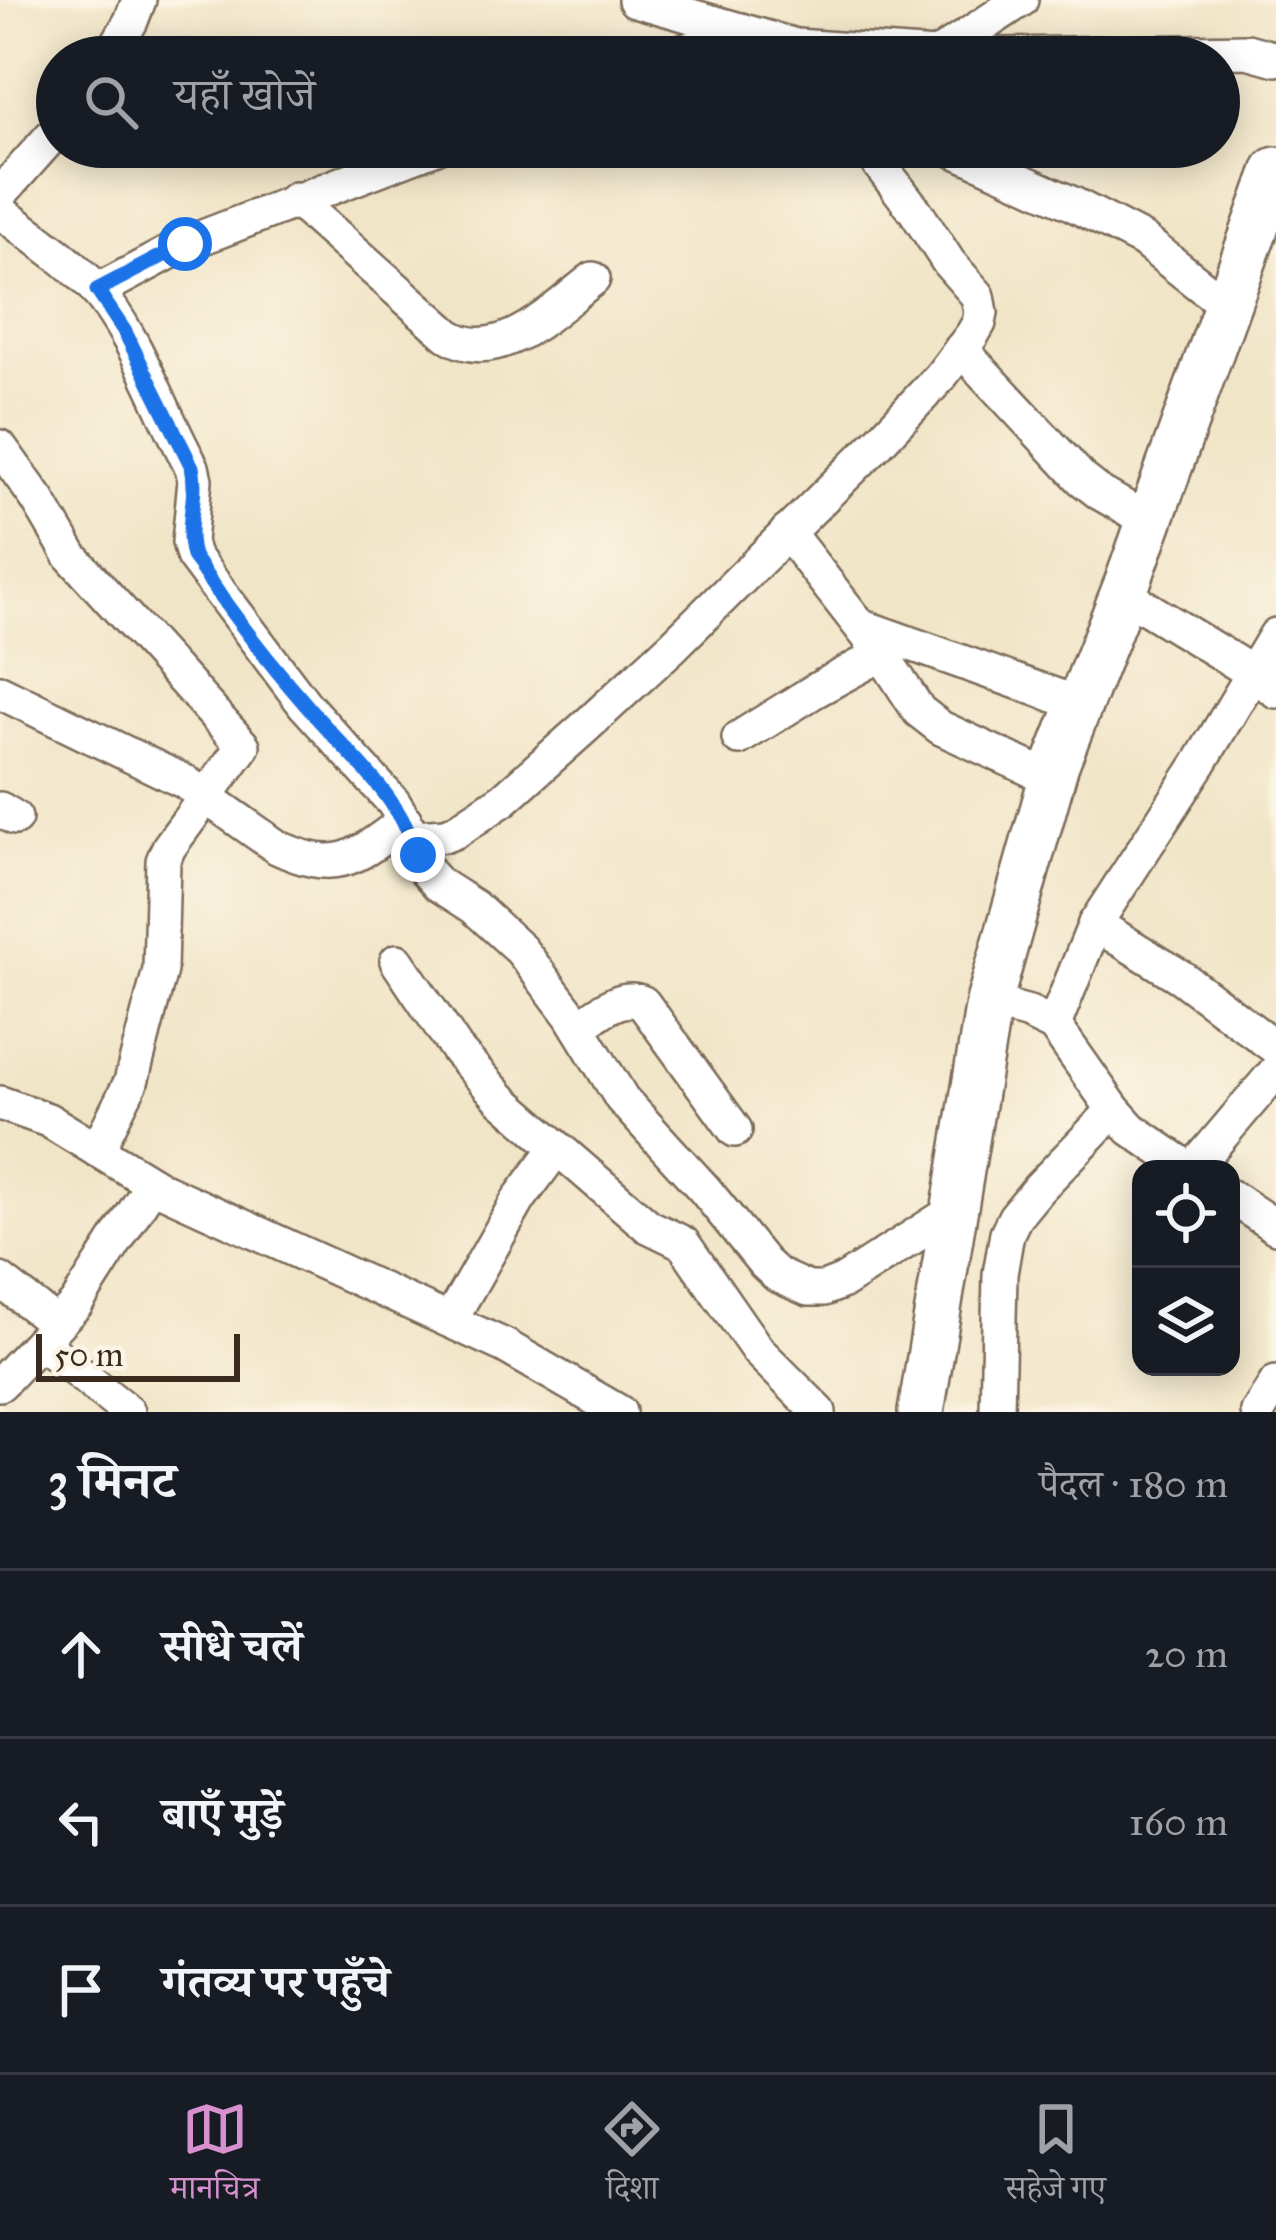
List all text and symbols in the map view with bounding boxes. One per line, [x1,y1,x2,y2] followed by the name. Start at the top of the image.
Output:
[36,36,1240,168] search box
[174,67,315,122] text: यहाँ खोजें
[78,69,144,135] icon: search
[158,217,212,271] route start
[391,828,445,882] route end
[1132,1160,1240,1376] map controls
[1132,1160,1240,1268] button: locate
[1132,1268,1240,1376] button: layers
[36,1328,240,1381] scale bar
[54,1335,123,1375] text: 50 m
[48,1450,176,1512] text: 3 मिनट
[1039,1460,1228,1508] text: पैदल · 180 m
[162,1618,302,1673] text: सीधे चलें
[48,1621,114,1687] icon: ahead
[1145,1630,1228,1678] text: 20 m
[162,1786,283,1841] text: बाएँ मुड़ें
[48,1789,114,1855] icon: left
[1129,1798,1228,1846] text: 160 m
[162,1954,390,2009] text: गंतव्य पर पहुँचे
[48,1957,114,2023] icon: arrive
[170,2096,259,2220] tab: मानचित्र
[599,2096,665,2220] tab: दिशा
[1005,2096,1106,2220] tab: सहेजे गए

